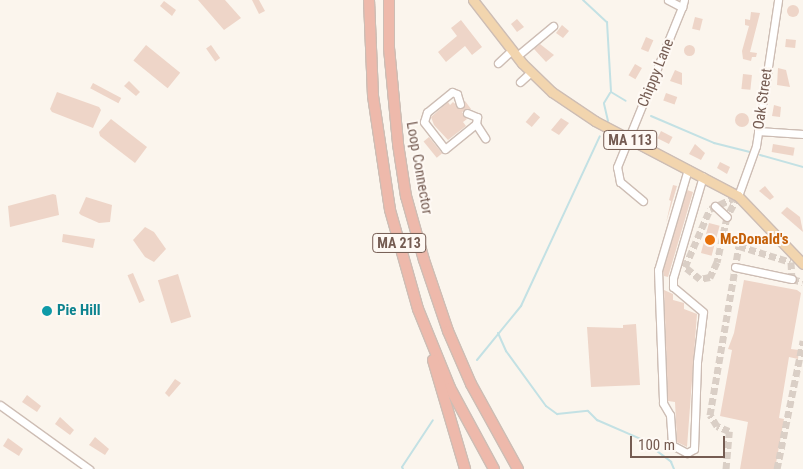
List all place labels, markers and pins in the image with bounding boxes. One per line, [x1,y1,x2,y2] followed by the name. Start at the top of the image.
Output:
[720,231,788,249] place label: McDonald's
[704,234,716,246] marker: McDonald's
[57,302,100,320] place label: Pie Hill
[41,305,53,317] marker: Pie Hill

